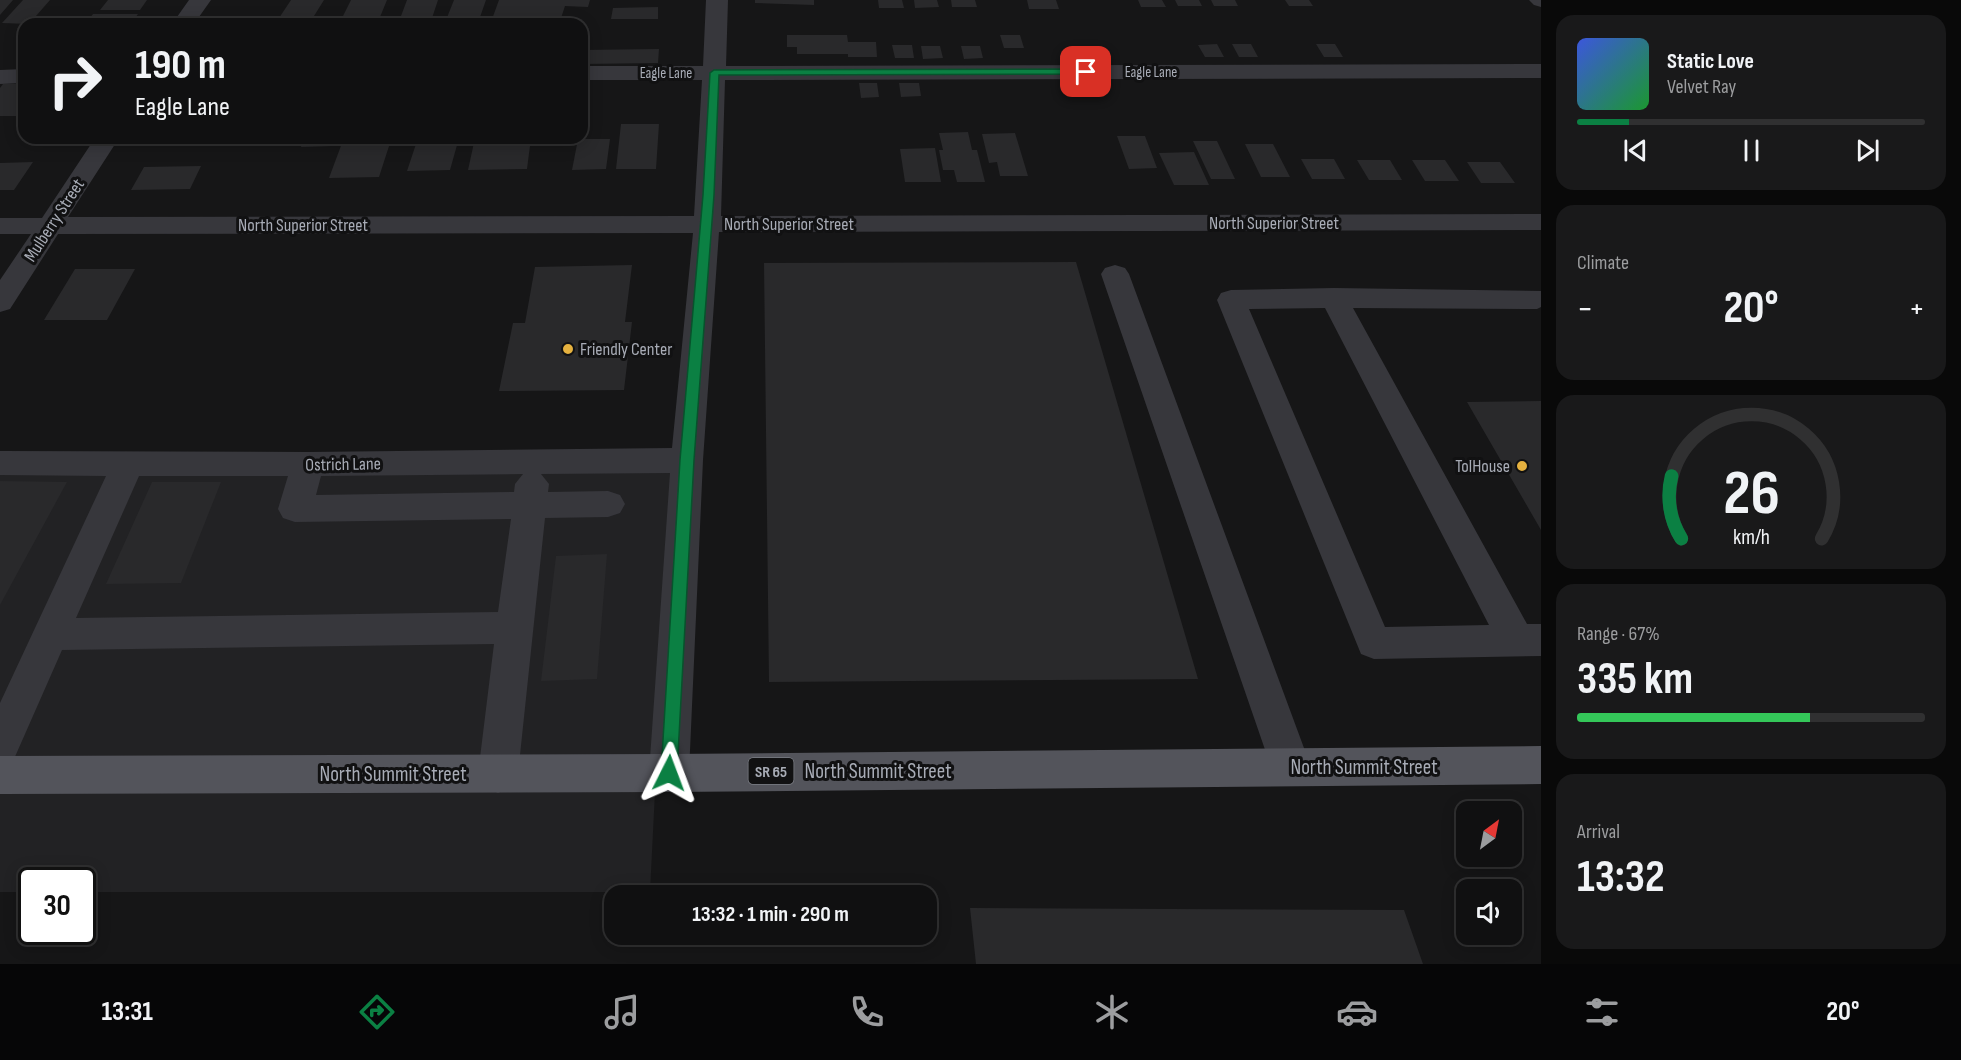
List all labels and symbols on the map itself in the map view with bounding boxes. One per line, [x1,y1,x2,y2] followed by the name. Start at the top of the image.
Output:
[1060,46,1111,97] pin
[1125,63,1177,82] street label: Eagle Lane
[640,64,692,83] street label: Eagle Lane
[20,174,89,266] street label: Mulberry Street
[1209,213,1340,234] street label: North Superior Street
[724,214,855,235] street label: North Superior Street
[238,215,369,236] street label: North Superior Street
[580,339,672,360] place label: Friendly Center
[561,342,575,356] marker: Friendly Center
[305,453,381,476] street label: Ostrich Lane
[1455,456,1510,477] place label: TolHouse
[1515,459,1529,473] marker: TolHouse
[637,741,701,805] position arrow
[1290,755,1438,780] street label: North Summit Street
[748,758,794,784] road number: SR 65
[804,759,952,784] street label: North Summit Street
[319,762,467,787] street label: North Summit Street
[1456,801,1522,867] north arrow
[18,867,96,945] speed limit sign: 30

